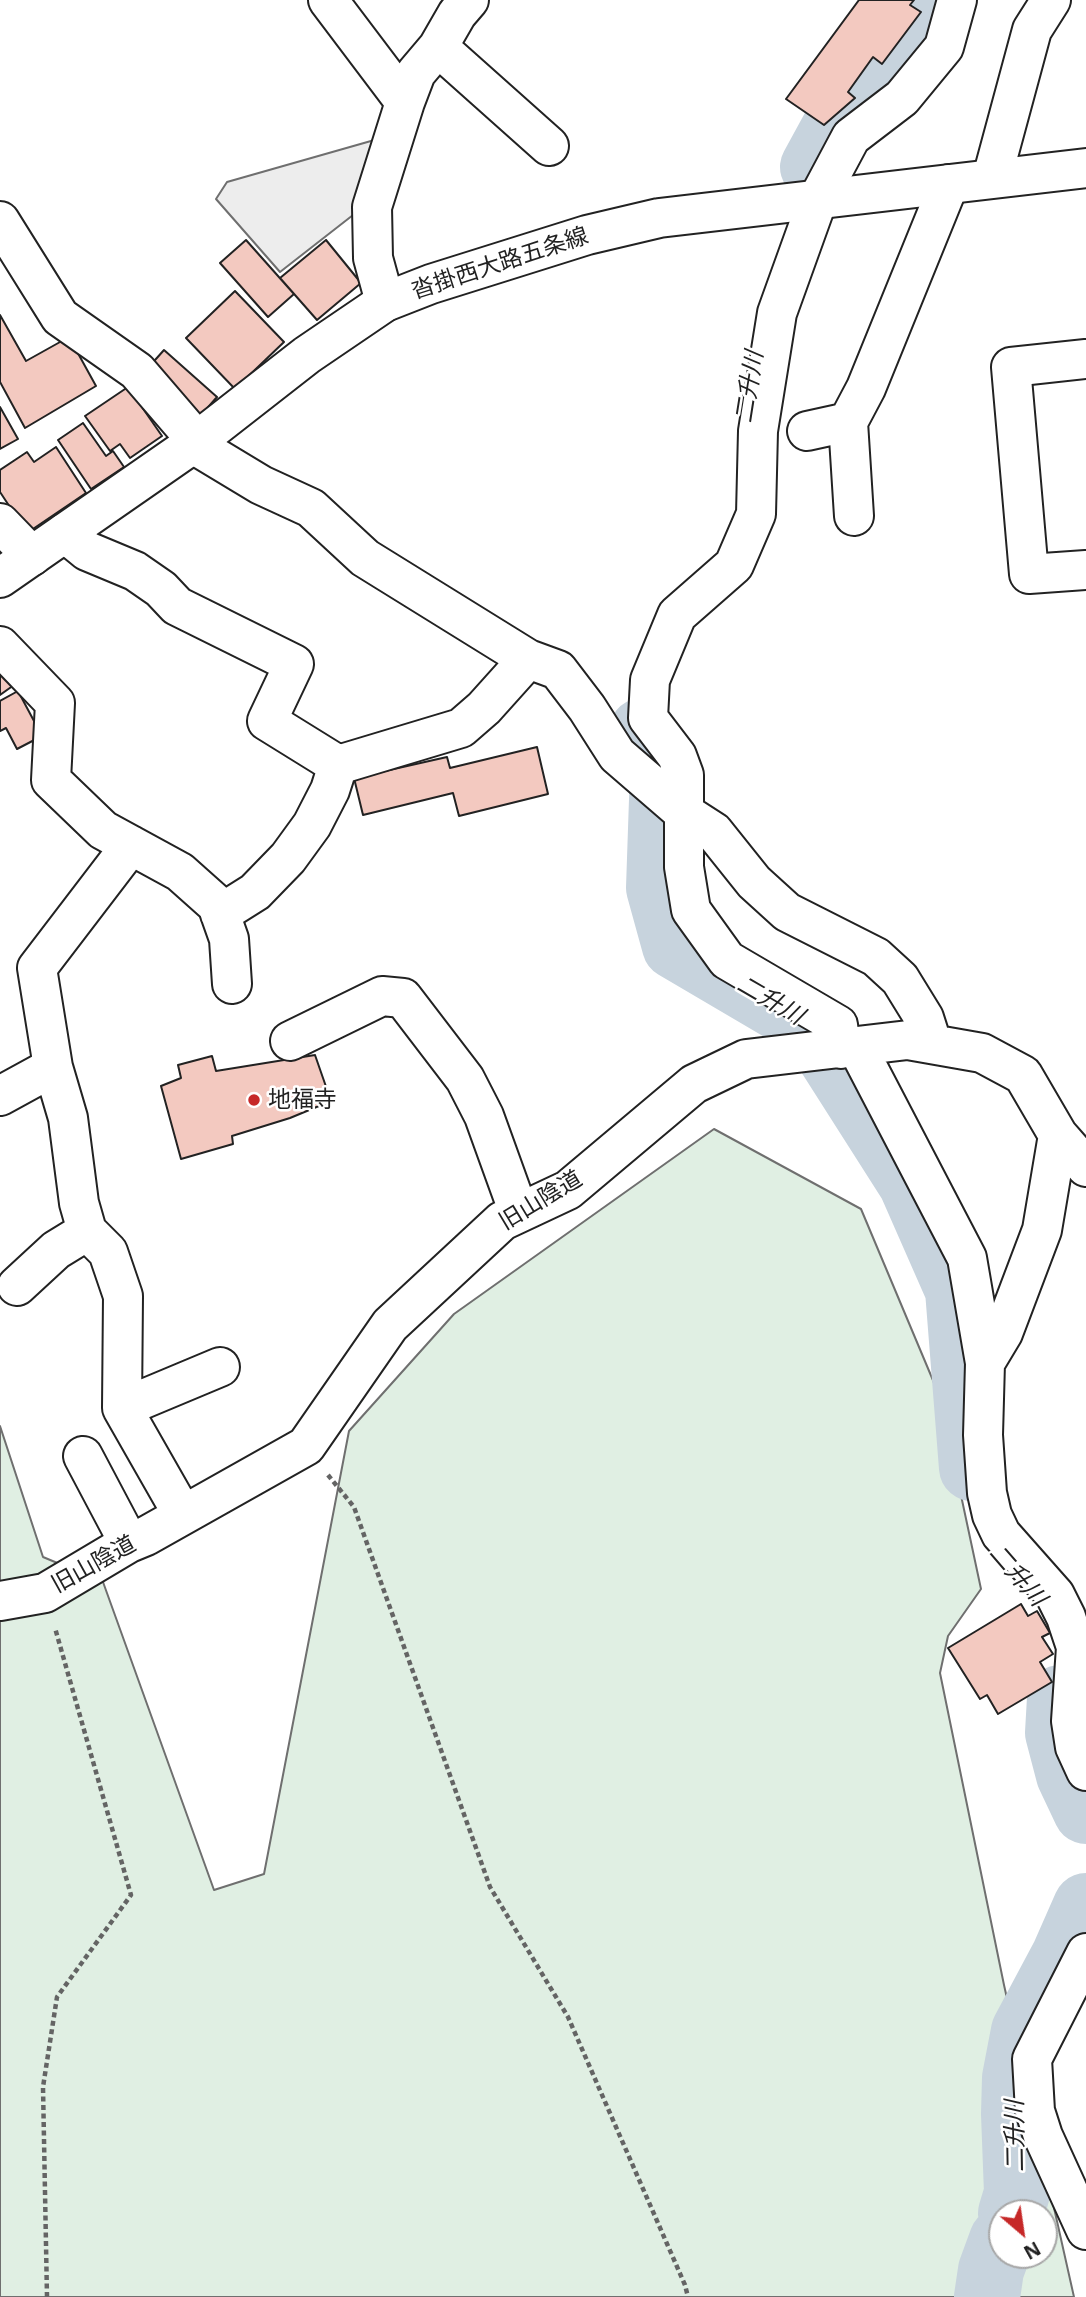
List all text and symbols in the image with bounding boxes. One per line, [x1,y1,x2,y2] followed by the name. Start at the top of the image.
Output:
[408,222,592,306] street label: 沓掛西大路五条線
[730,349,770,425] water label: 二升川
[732,971,808,1031] water label: 二升川
[268,1086,337,1114] place label: 地福寺
[246,1092,262,1108] marker: 地福寺
[494,1165,588,1237] street label: 旧山陰道
[47,1531,141,1599] street label: 旧山陰道
[983,1539,1051,1613] water label: 二升川
[1001,2100,1031,2172] water label: 二升川
[988,2199,1058,2269] north arrow
[1019,2235,1045,2266] text: N

